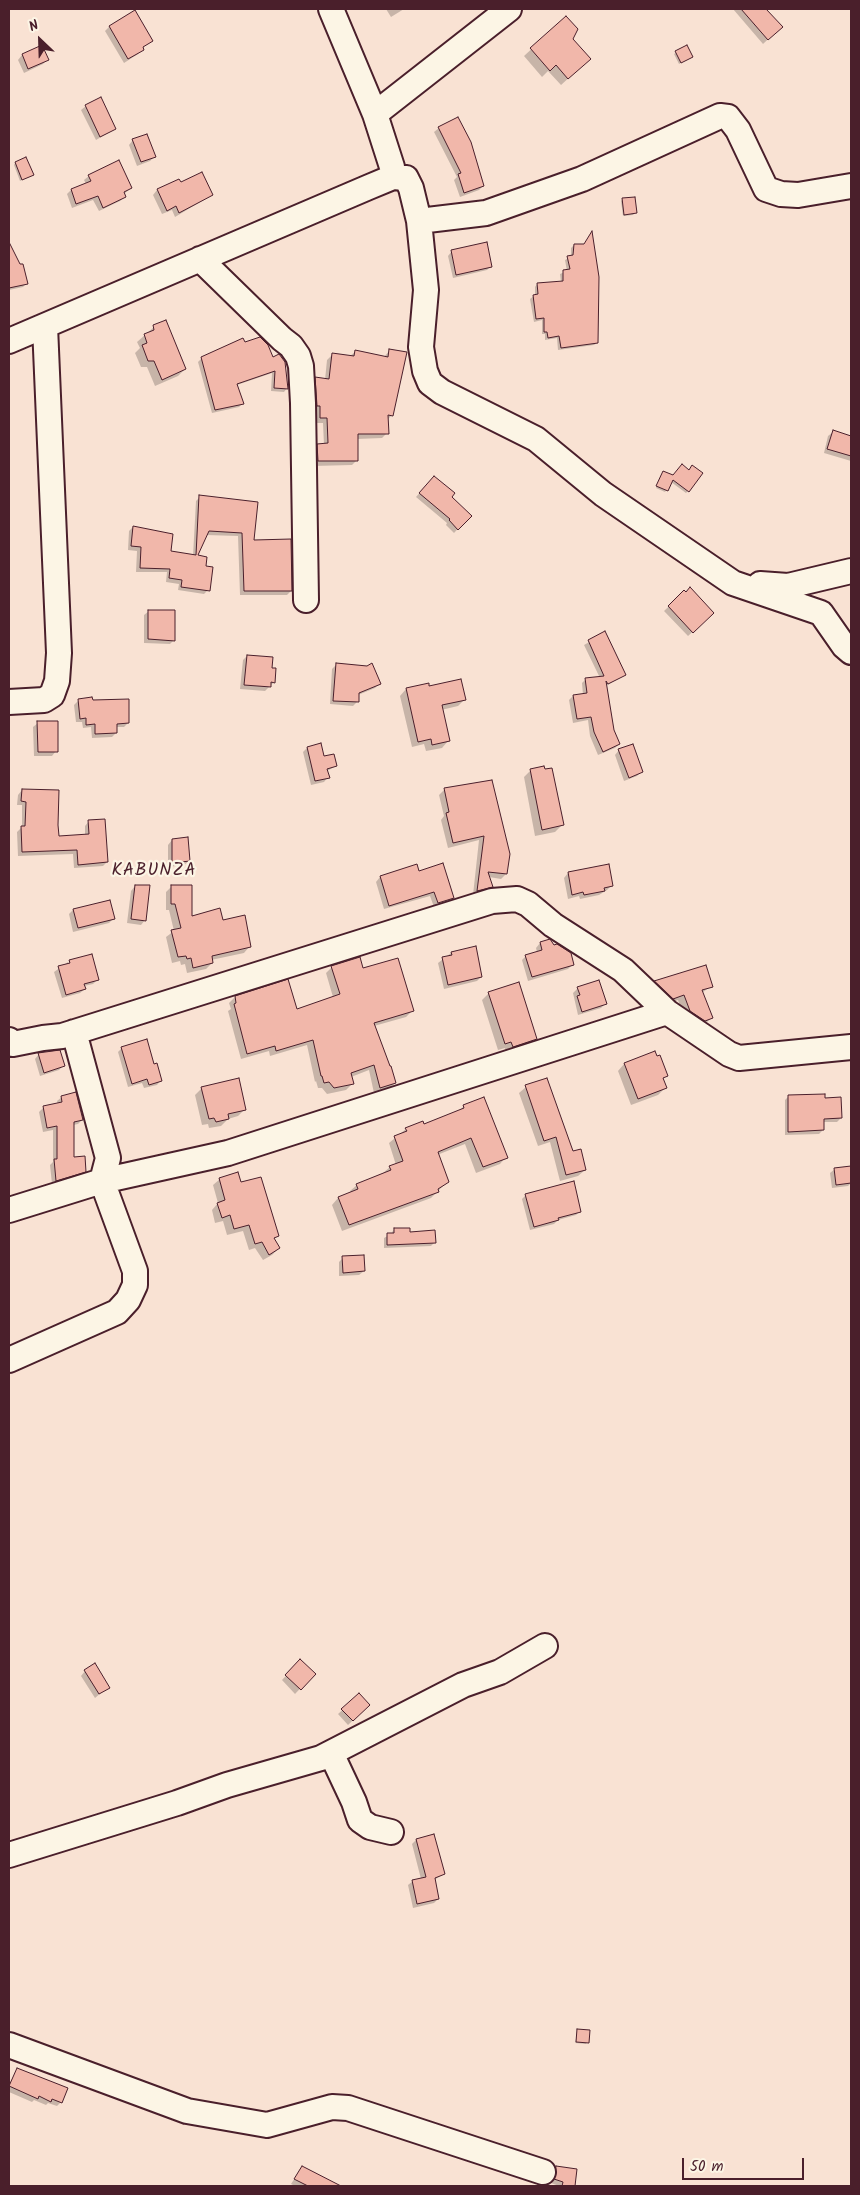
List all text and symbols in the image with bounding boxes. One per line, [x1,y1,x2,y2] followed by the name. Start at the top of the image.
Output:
[25,14,42,38] text: N
[15,15,65,65] north arrow
[111,861,197,883] district label: KABUNZA
[685,2148,808,2180] scale bar
[690,2155,724,2179] text: 50 m

